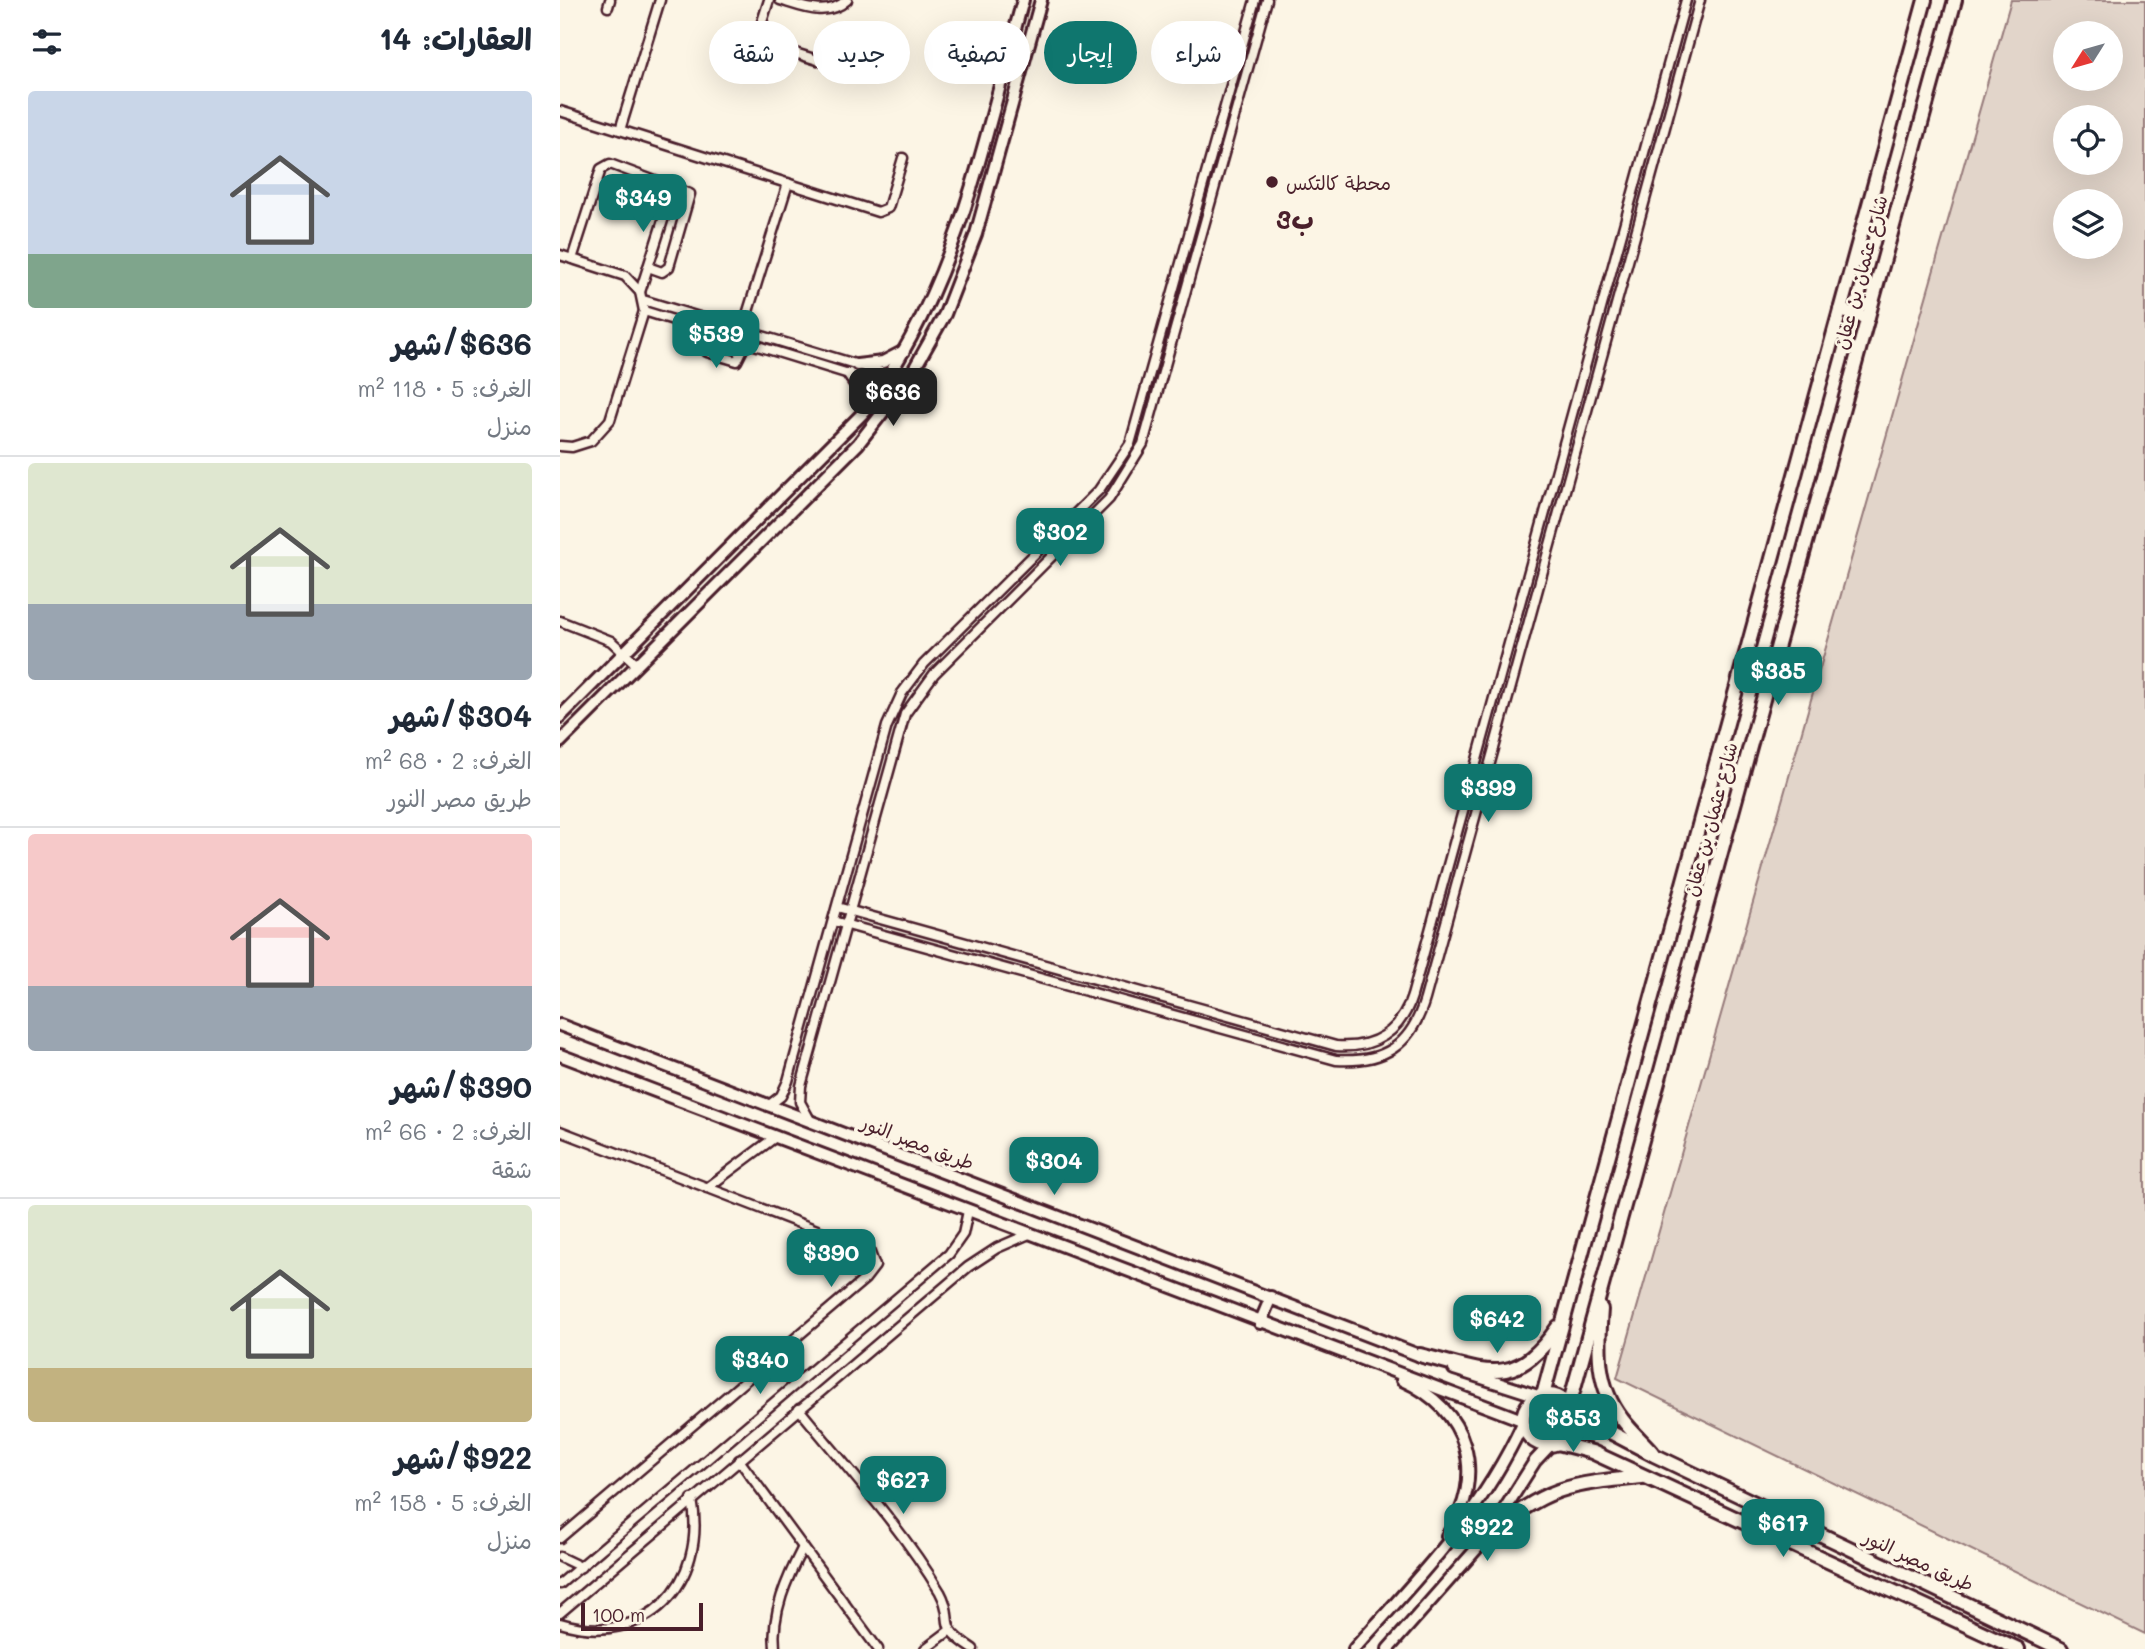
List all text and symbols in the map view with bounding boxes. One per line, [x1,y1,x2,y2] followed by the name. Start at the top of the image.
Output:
[379,18,532,58] text: العقارات: 14
[709,21,799,84] chip: شقة
[813,21,910,84] chip: جديد
[924,21,1030,84] chip: تصفية
[1044,21,1137,84] chip: إيجار
[1151,21,1246,84] chip: شراء
[2053,21,2123,91] north arrow
[2053,21,2123,259] map controls
[28,23,66,61] icon: filters
[2053,105,2123,175] button: locate
[217,137,343,263] icon: home
[1286,170,1391,195] place label: محطة كالتكس
[602,174,684,234] pin: $349
[1264,174,1280,190] marker: محطة كالتكس
[615,182,671,212] text: $349
[2053,189,2123,259] button: layers
[1827,192,1895,352] street label: شارع عثمان بن عفان
[1276,202,1314,236] district label: ب3
[675,310,757,370] pin: $539
[688,318,744,348] text: $539
[392,323,532,363] text: $636/شهر
[852,368,934,428] pin: $636
[357,373,532,403] text: الغرف: 5 · 118 m²
[865,376,921,406] text: $636
[487,411,532,441] text: منزل
[1019,508,1101,568] pin: $302
[217,509,343,635] icon: home
[1032,516,1088,546] text: $302
[1737,648,1819,707] pin: $385
[1750,655,1806,685] text: $385
[390,695,532,735] text: $304/شهر
[1677,739,1745,899] street label: شارع عثمان بن عفان
[365,745,532,775] text: الغرف: 2 · 68 m²
[1447,764,1529,824] pin: $399
[1460,772,1516,802] text: $399
[388,783,532,813] text: طريق مصر النور
[217,880,343,1006] icon: home
[391,1066,532,1106] text: $390/شهر
[856,1108,978,1176] street label: طريق مصر النور
[365,1116,532,1146] text: الغرف: 2 · 66 m²
[1013,1138,1095,1197] pin: $304
[1025,1145,1083,1175] text: $304
[492,1154,532,1184] text: شقة
[790,1230,872,1289] pin: $390
[803,1237,859,1267] text: $390
[217,1251,343,1377] icon: home
[1456,1296,1538,1355] pin: $642
[1469,1303,1525,1333] text: $642
[719,1336,801,1396] pin: $340
[731,1344,789,1374] text: $340
[1532,1394,1614,1454] pin: $853
[1545,1402,1601,1432] text: $853
[394,1437,532,1477] text: $922/شهر
[862,1456,944,1516] pin: $627
[876,1464,930,1494] text: $627
[354,1487,532,1517] text: الغرف: 5 · 158 m²
[1742,1500,1824,1559] pin: $617
[1446,1504,1528,1563] pin: $922
[1757,1507,1809,1537] text: $617
[1460,1511,1514,1541] text: $922
[1858,1523,1978,1597] street label: طريق مصر النور
[487,1525,532,1555] text: منزل
[581,1600,704,1632] scale bar
[592,1602,645,1627] text: 100 m

